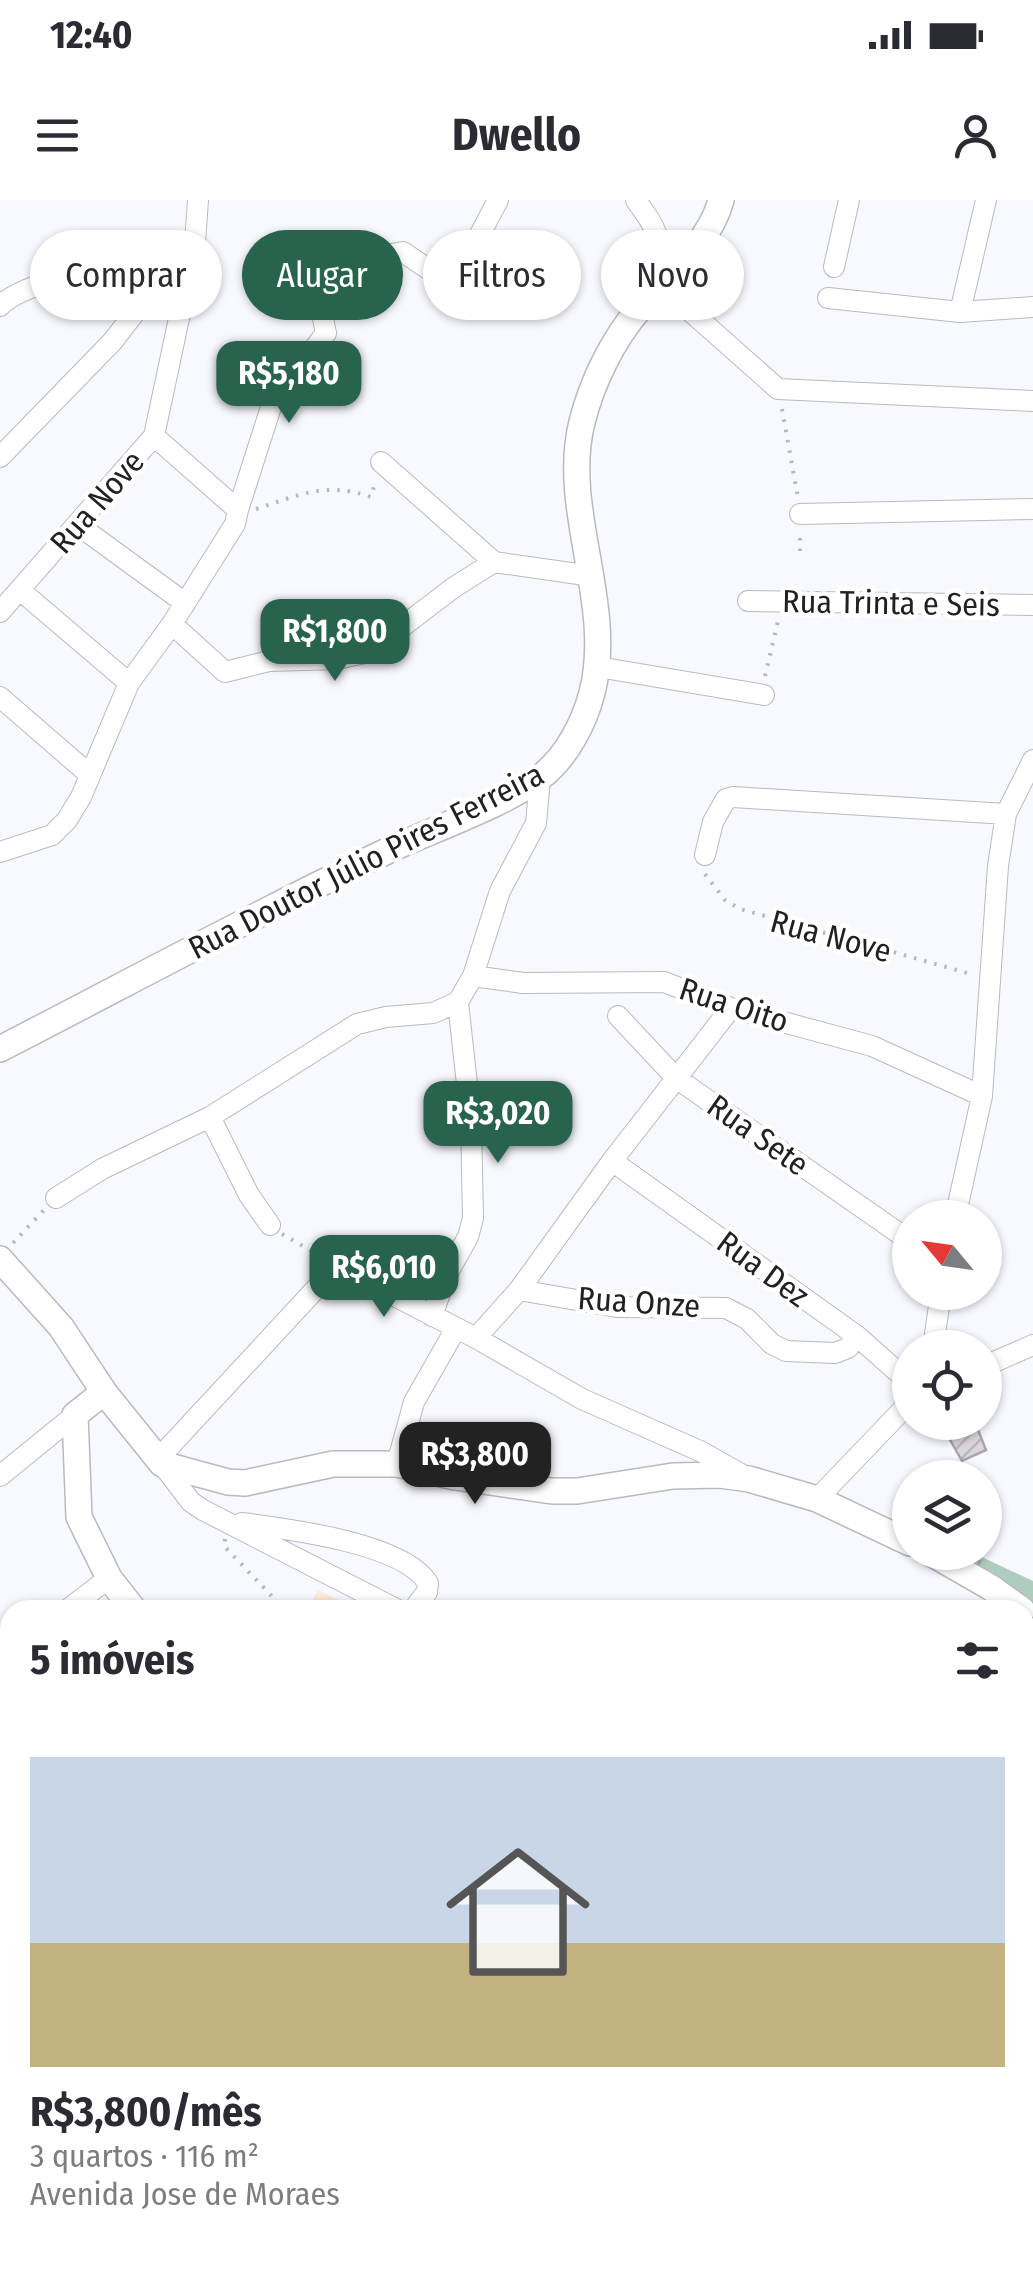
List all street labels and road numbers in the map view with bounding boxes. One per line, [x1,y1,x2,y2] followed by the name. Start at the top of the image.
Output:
[42,443,152,561] street label: Rua Nove
[782,582,1000,624] street label: Rua Trinta e Seis
[182,755,550,967] street label: Rua Doutor Júlio Pires Ferreira
[766,902,896,970] street label: Rua Nove
[675,970,793,1040] street label: Rua Oito
[700,1086,816,1184] street label: Rua Sete
[710,1223,816,1315] street label: Rua Dez
[577,1279,701,1325] street label: Rua Onze

